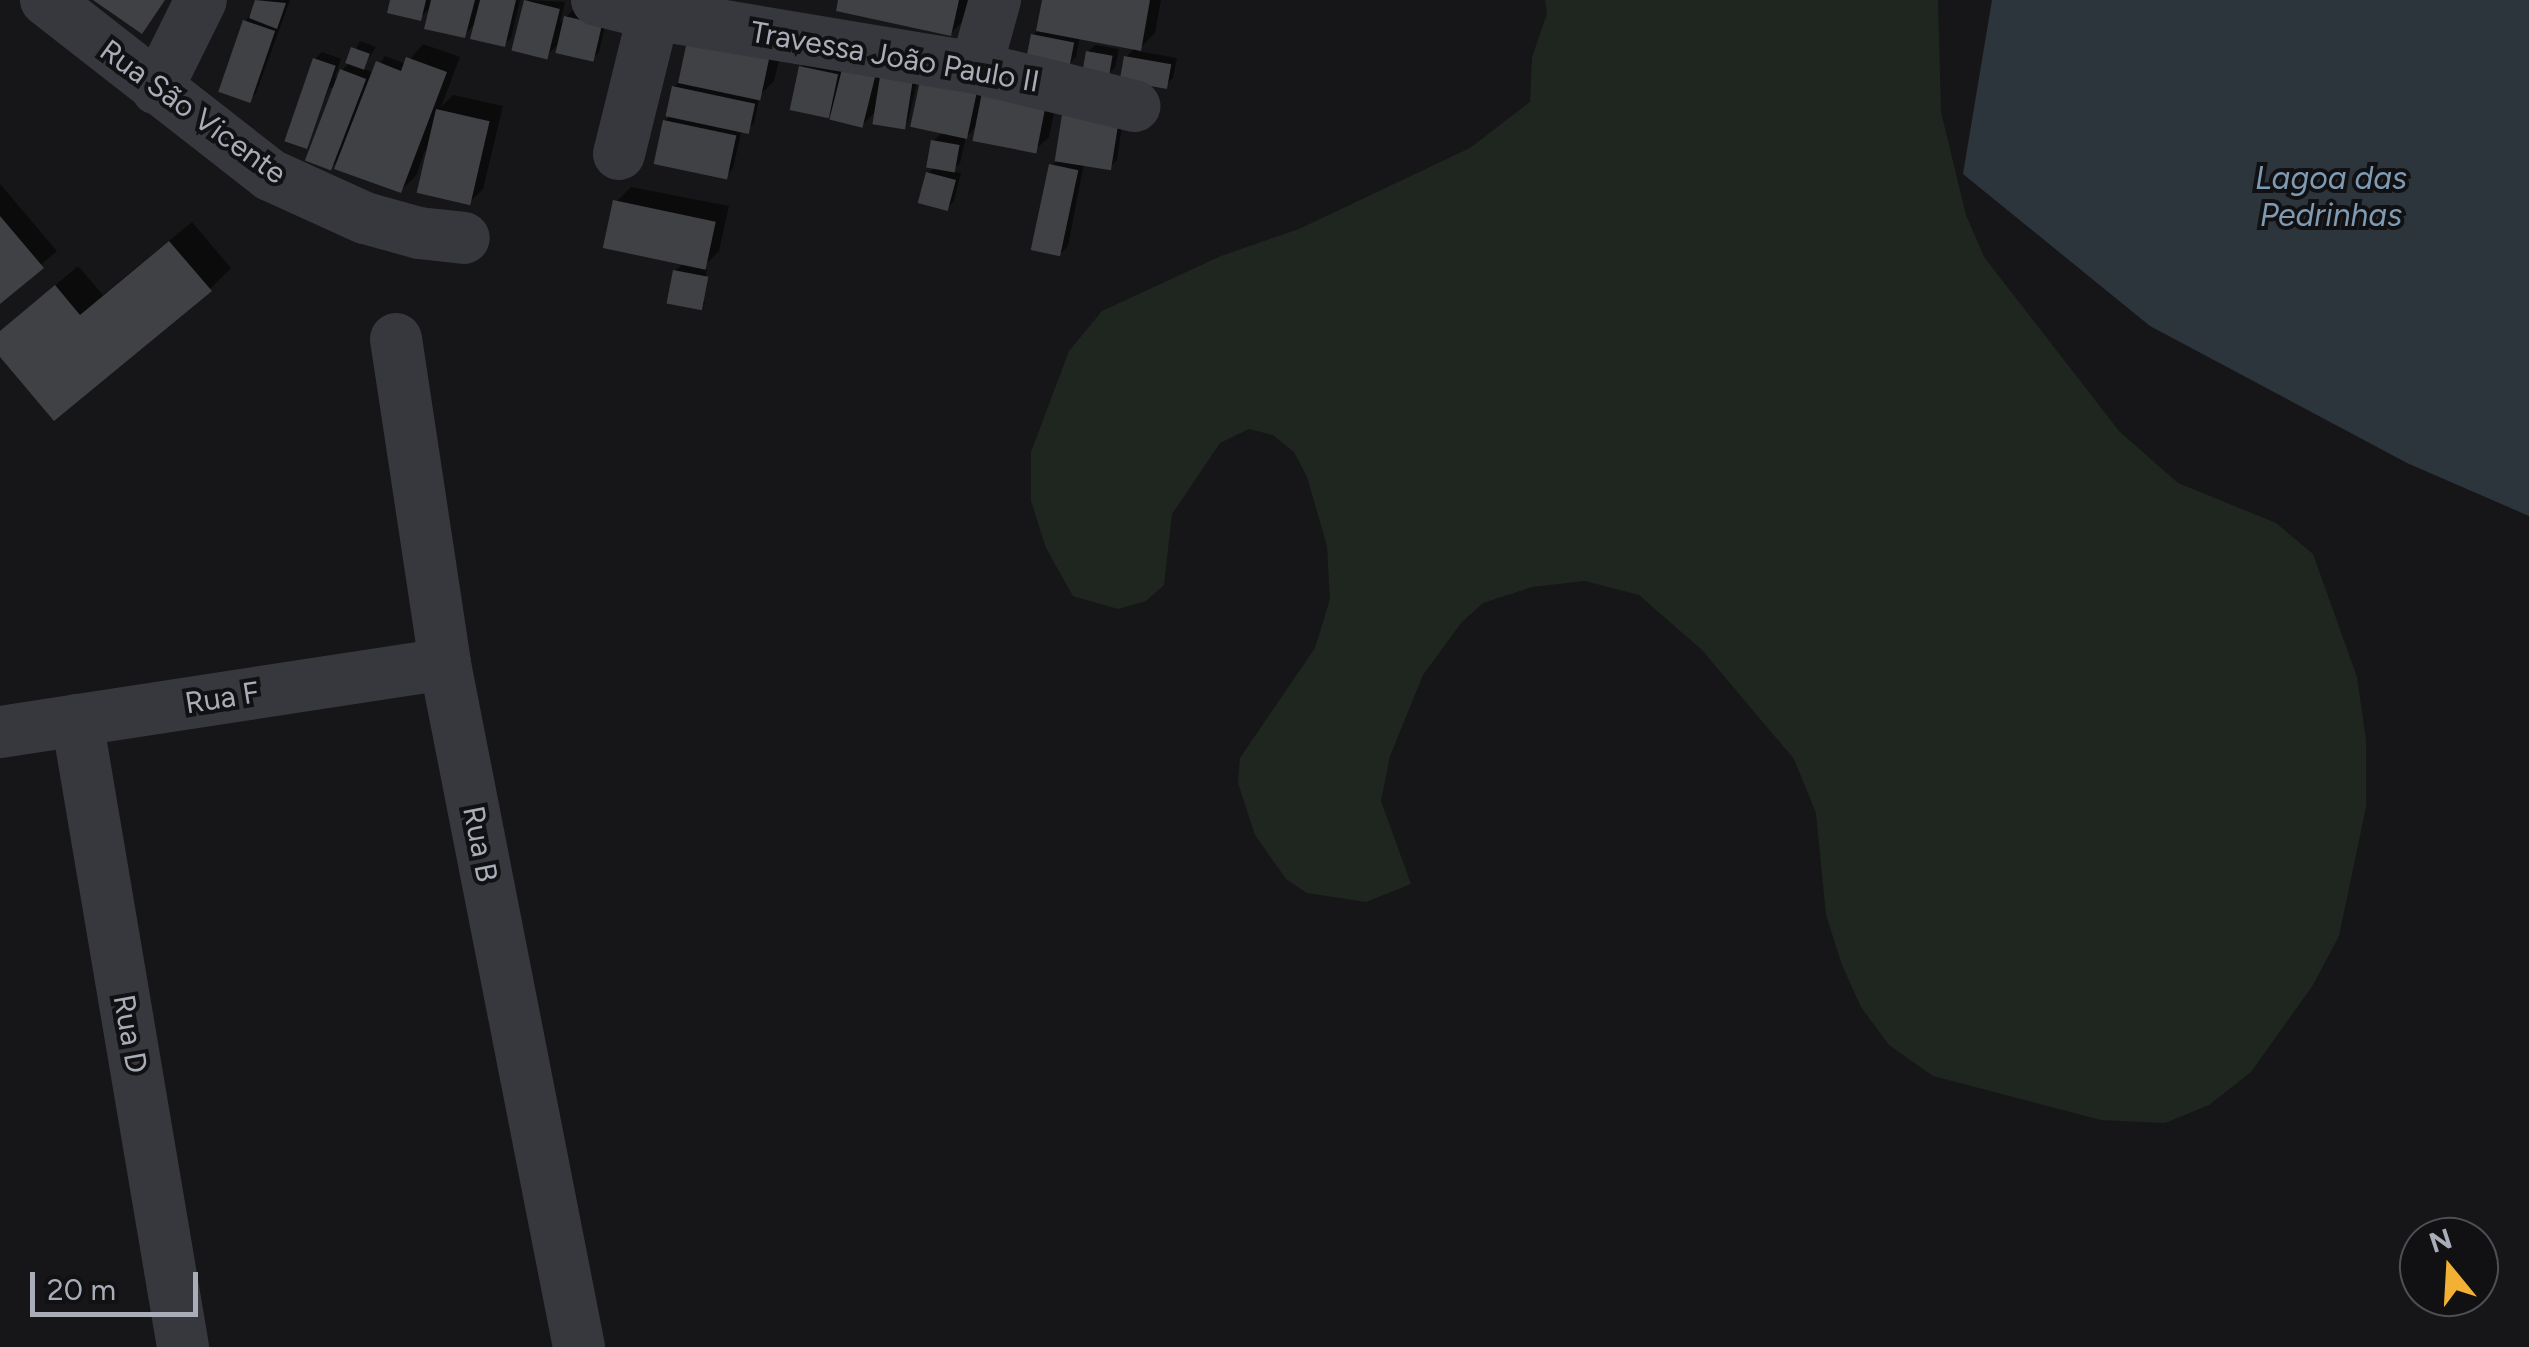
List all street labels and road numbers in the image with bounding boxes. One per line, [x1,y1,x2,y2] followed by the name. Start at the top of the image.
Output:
[748,14,1042,100] street label: Travessa João Paulo II
[93,32,293,192] street label: Rua São Vicente
[182,674,262,722] street label: Rua F
[455,803,505,885] street label: Rua B
[105,992,155,1076] street label: Rua D

